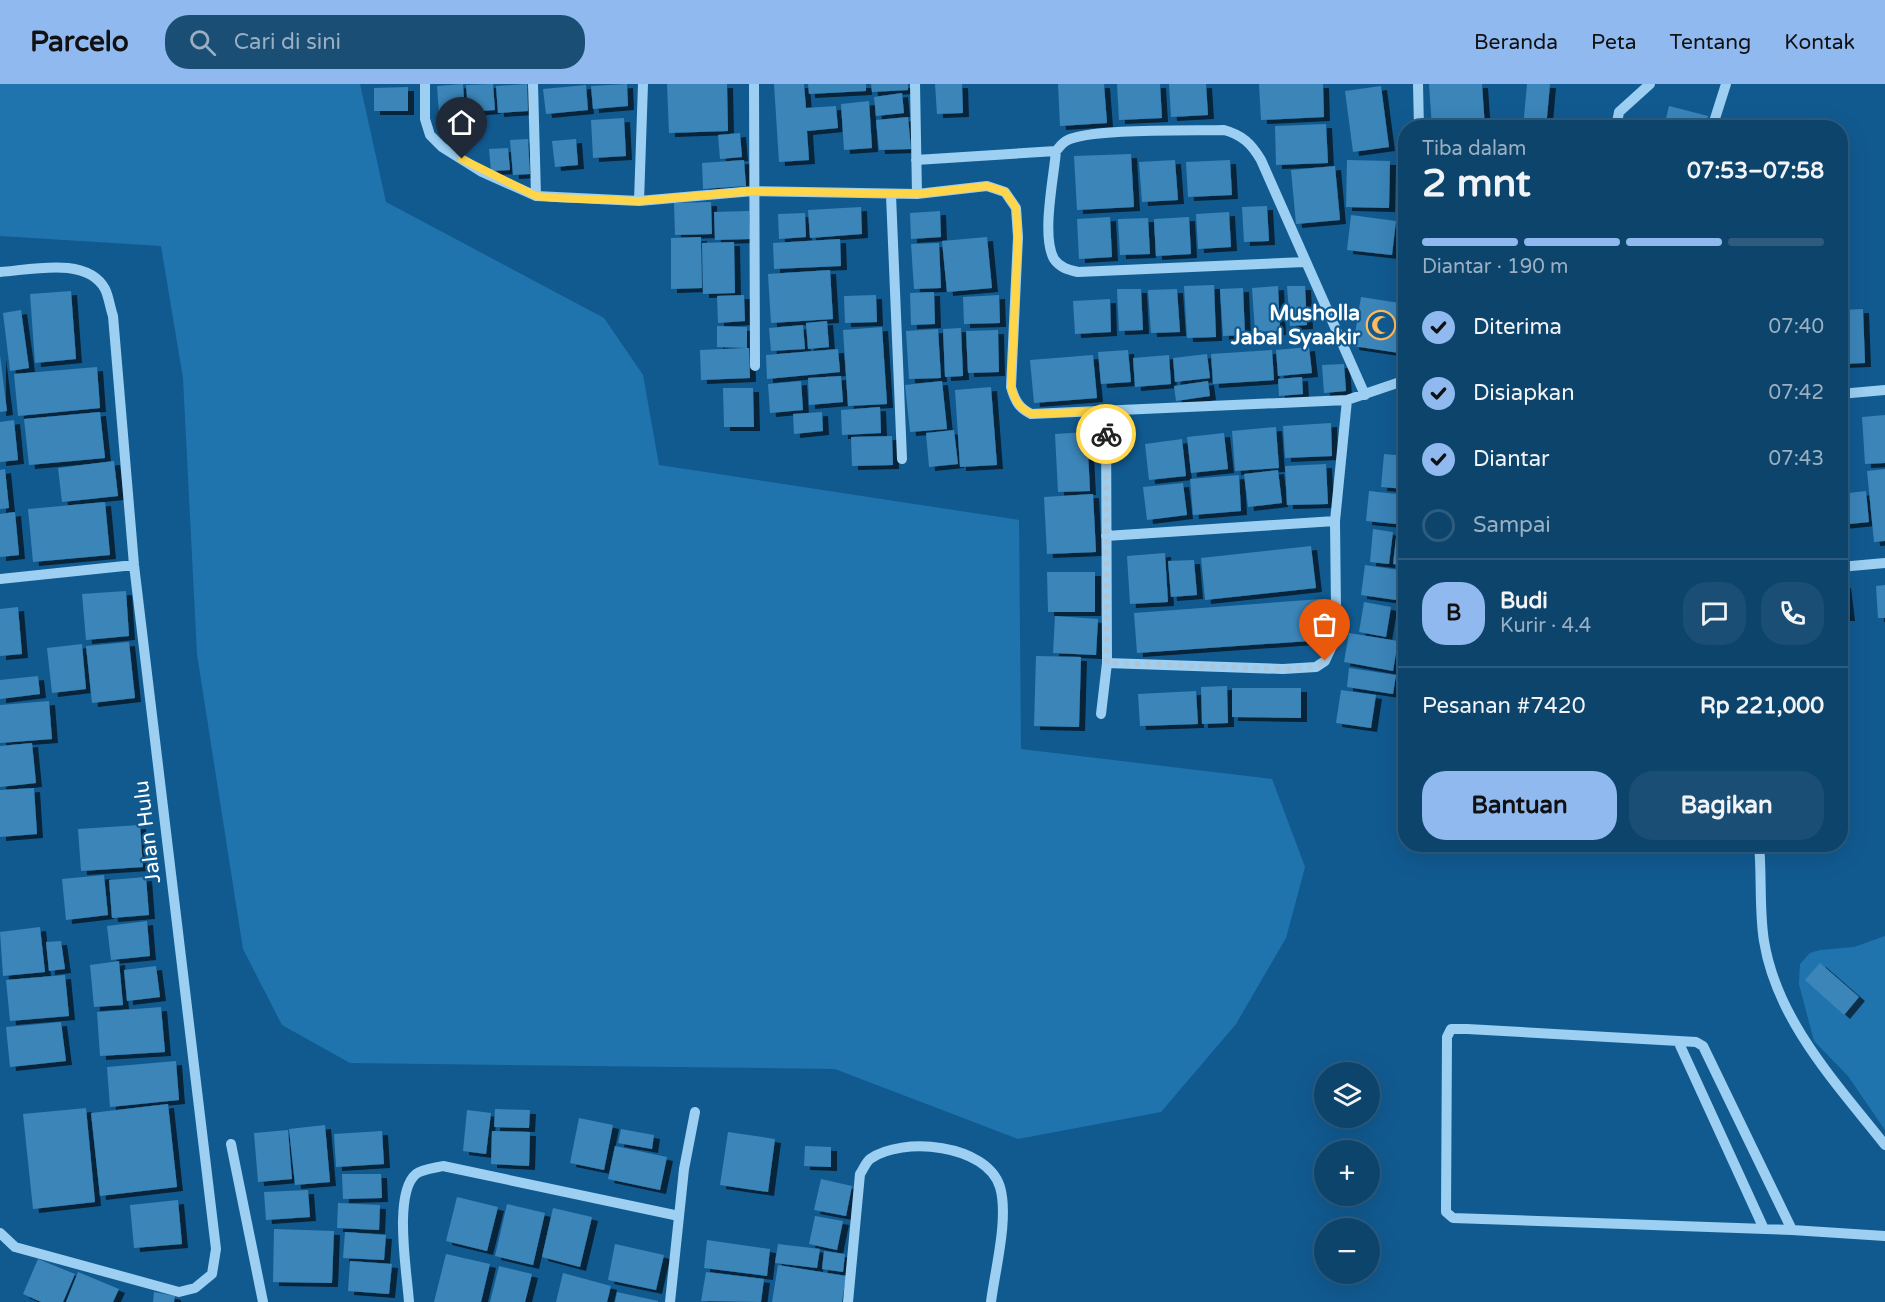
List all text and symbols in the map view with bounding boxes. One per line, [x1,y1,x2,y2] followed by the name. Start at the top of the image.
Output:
[165,15,585,69] search box
[30,25,129,59] text: Parcelo
[186,26,219,59] icon: search
[234,29,341,55] text: Cari di sini
[1474,30,1558,55] text: Beranda
[1591,30,1637,55] text: Peta
[1670,30,1751,55] text: Tentang
[1784,30,1855,55] text: Kontak
[436,97,487,159] pin
[445,106,478,139] icon: home
[1422,137,1526,161] text: Tiba dalam
[1687,158,1824,184] text: 07:53–07:58
[1422,160,1531,207] text: 2 mnt
[1422,255,1568,279] text: Diantar · 190 m
[1230,301,1361,350] place label: Musholla Jabal Syaakir
[1365,309,1397,341] mosque icon: Musholla Jabal Syaakir
[1422,311,1455,344] icon: check
[1473,314,1562,340] text: Diterima
[1769,315,1824,339] text: 07:40
[1422,377,1455,410] icon: check
[1473,380,1575,406] text: Disiapkan
[1769,381,1824,405] text: 07:42
[1076,404,1136,464] courier
[1090,418,1123,451] icon: bike
[1422,443,1455,476] icon: check
[1473,446,1549,472] text: Diantar
[1769,447,1824,471] text: 07:43
[1473,512,1551,538] text: Sampai
[1683,582,1746,645] button: chat
[1761,582,1824,645] button: phone
[1500,588,1548,614] text: Budi
[1299,599,1350,661] pin
[1446,600,1461,626] text: B
[1308,608,1341,641] icon: bag
[1500,614,1591,638] text: Kurir · 4.4
[1422,693,1585,719] text: Pesanan #7420
[1700,693,1824,719] text: Rp 221,000
[1422,771,1617,840] button: Bantuan
[1629,771,1824,840] button: Bagikan
[129,779,166,885] street label: Jalan Hulu
[1314,1062,1380,1284] map controls
[1314,1062,1380,1128] button: layers
[1314,1140,1380,1206] button: +
[1314,1218,1380,1284] button: −

